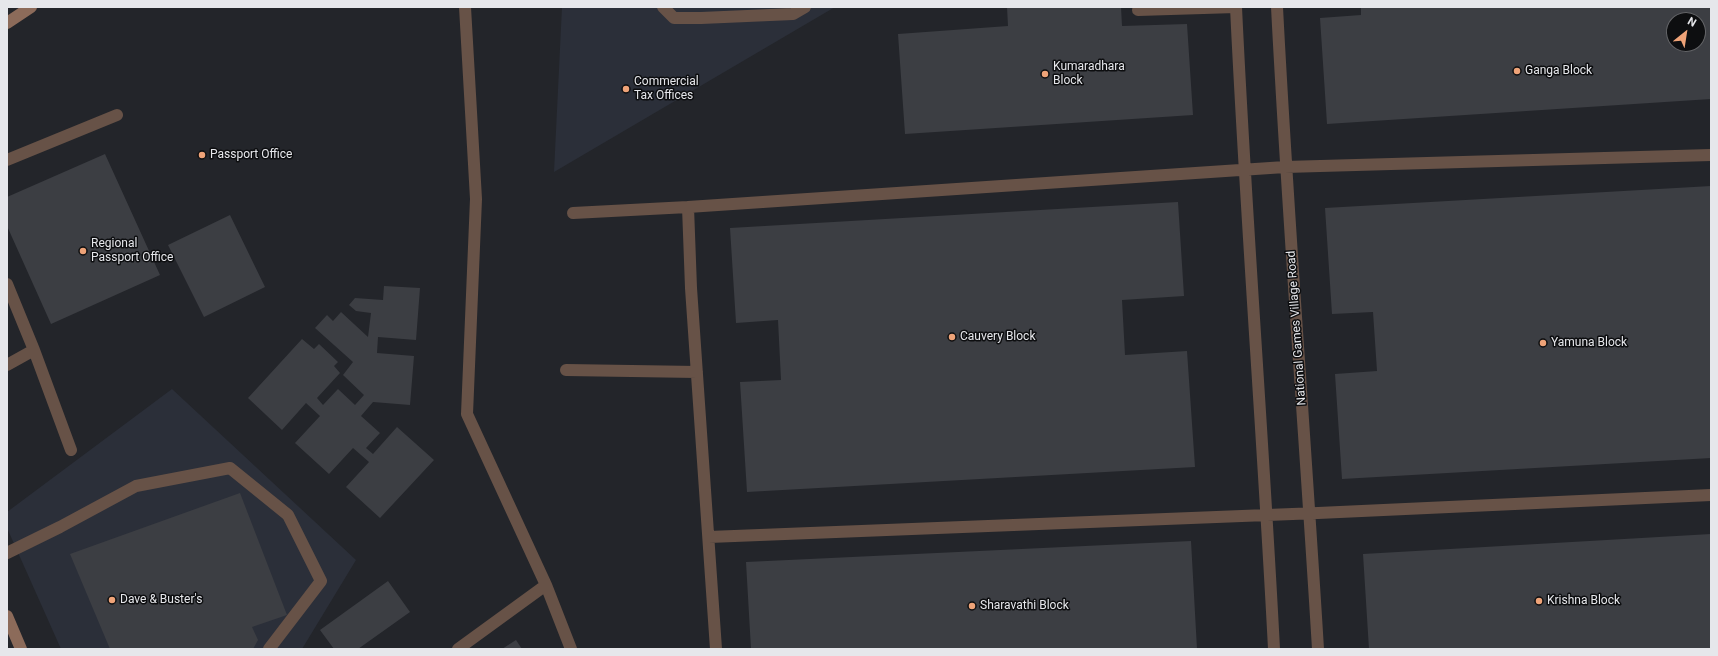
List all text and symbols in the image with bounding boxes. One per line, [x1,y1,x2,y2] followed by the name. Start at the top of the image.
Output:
[1666,12,1706,52] north arrow
[1685,14,1698,30] text: N
[1053,60,1125,88] place label: Kumaradhara Block
[1525,64,1592,78] place label: Ganga Block
[1512,66,1522,76] marker: Ganga Block
[1040,69,1050,79] marker: Kumaradhara Block
[634,75,699,103] place label: Commercial Tax Offices
[621,84,631,94] marker: Commercial Tax Offices
[210,148,292,162] place label: Passport Office
[197,150,207,160] marker: Passport Office
[91,237,173,265] place label: Regional Passport Office
[78,246,88,256] marker: Regional Passport Office
[1284,250,1310,406] street label: National Games Village Road
[960,330,1035,344] place label: Cauvery Block
[947,332,957,342] marker: Cauvery Block
[1551,336,1627,350] place label: Yamuna Block
[1538,338,1548,348] marker: Yamuna Block
[120,593,202,607] place label: Dave & Buster's
[1547,594,1620,608] place label: Krishna Block
[107,595,117,605] marker: Dave & Buster's
[1534,596,1544,606] marker: Krishna Block
[980,599,1069,613] place label: Sharavathi Block
[967,601,977,611] marker: Sharavathi Block

